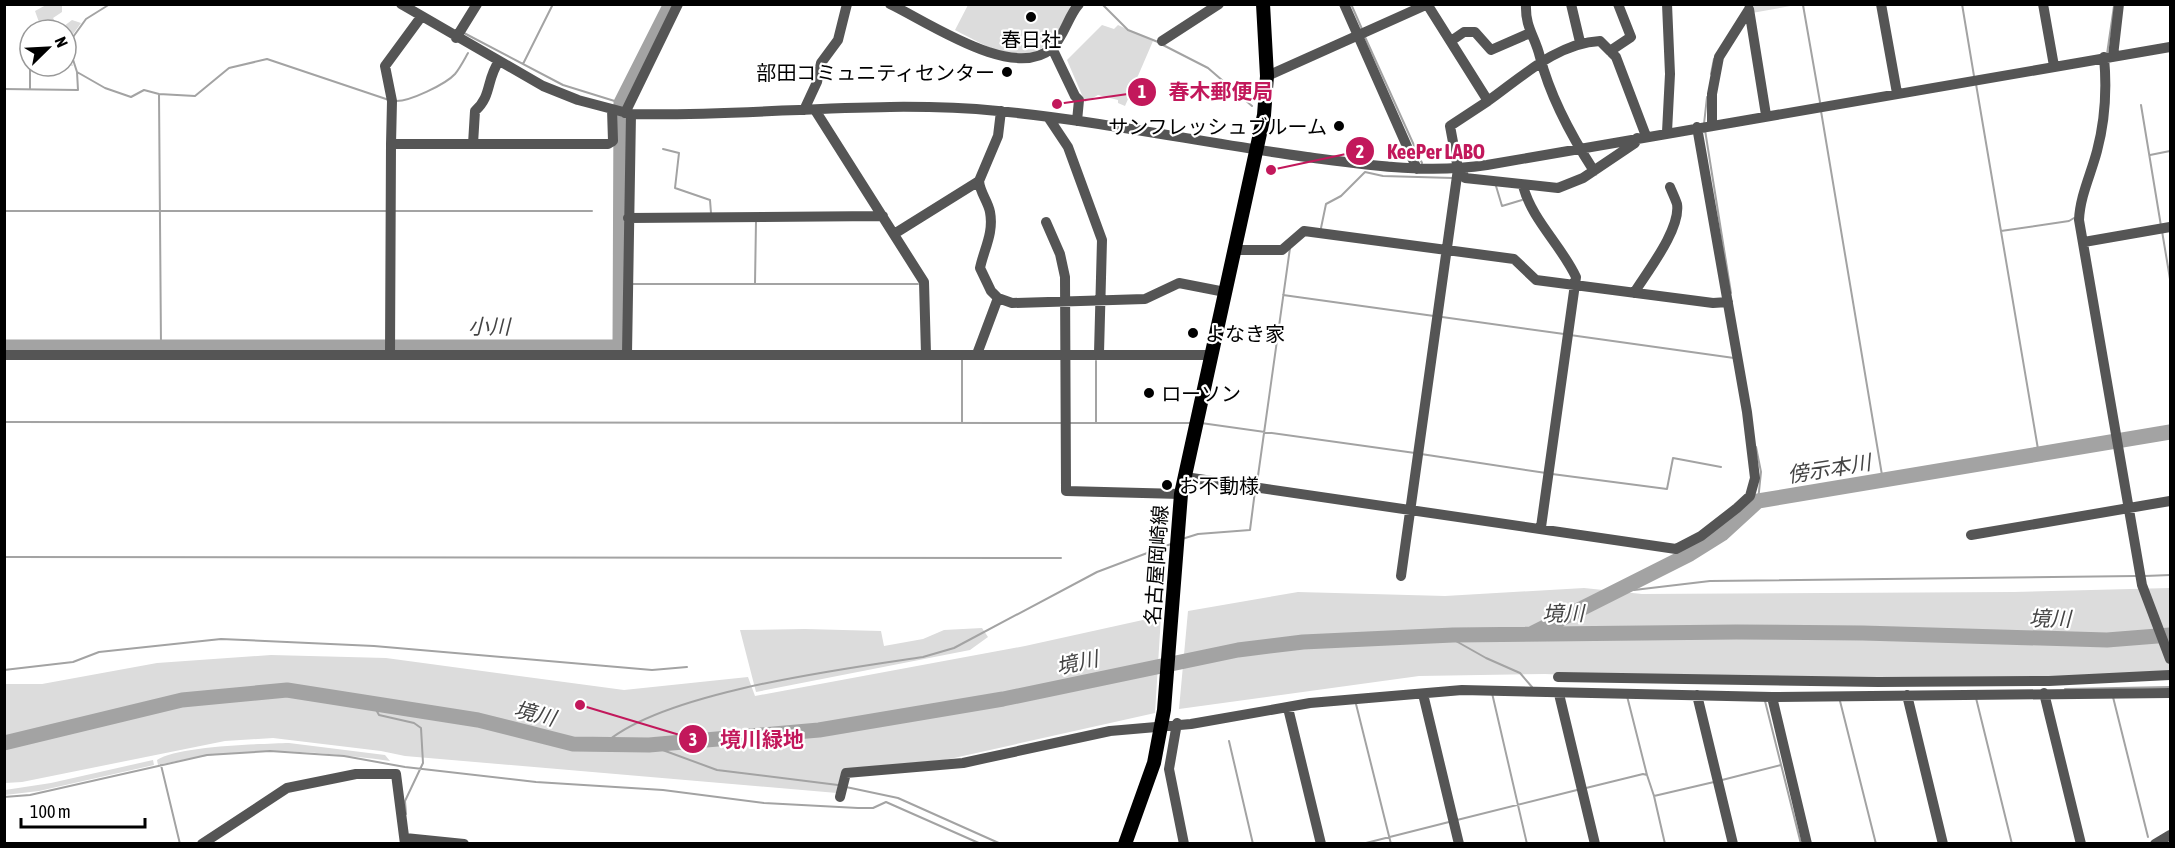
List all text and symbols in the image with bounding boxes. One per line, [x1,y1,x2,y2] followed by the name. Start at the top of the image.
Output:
[1024,10,1038,24] marker: 春日社
[18,18,78,78] north arrow
[1001,28,1061,51] place label: 春日社
[52,34,72,50] text: N
[756,61,995,84] place label: 部田コミュニティセンター
[1000,65,1014,79] marker: 部田コミュニティセンター
[1127,73,1286,112] callout: 春木郵便局
[1169,79,1274,103] text: 春木郵便局
[1138,81,1146,102] text: 1
[1108,115,1327,138] place label: サンフレッシュブルーム
[1332,119,1346,133] marker: サンフレッシュブルーム
[1345,132,1497,171] callout: KeePer LABO
[1387,139,1485,163] text: KeePer LABO
[1356,141,1364,162] text: 2
[468,314,512,338] water label: 小川
[1205,322,1285,345] place label: よなき家
[1186,326,1200,340] marker: よなき家
[1161,382,1241,405] place label: ローソン
[1142,386,1156,400] marker: ローソン
[1786,449,1874,486] water label: 傍示本川
[1179,474,1259,497] place label: お不動様
[1160,478,1174,492] marker: お不動様
[1140,504,1172,626] street label: 名古屋岡崎線
[1542,601,1586,625] water label: 境川
[2029,606,2073,630] water label: 境川
[1054,645,1102,678] water label: 境川
[512,696,560,730] water label: 境川
[678,720,816,759] callout: 境川緑地
[720,727,804,751] text: 境川緑地
[689,729,697,750] text: 3
[21,791,146,829] scale bar
[30,801,71,822] text: 100 m

